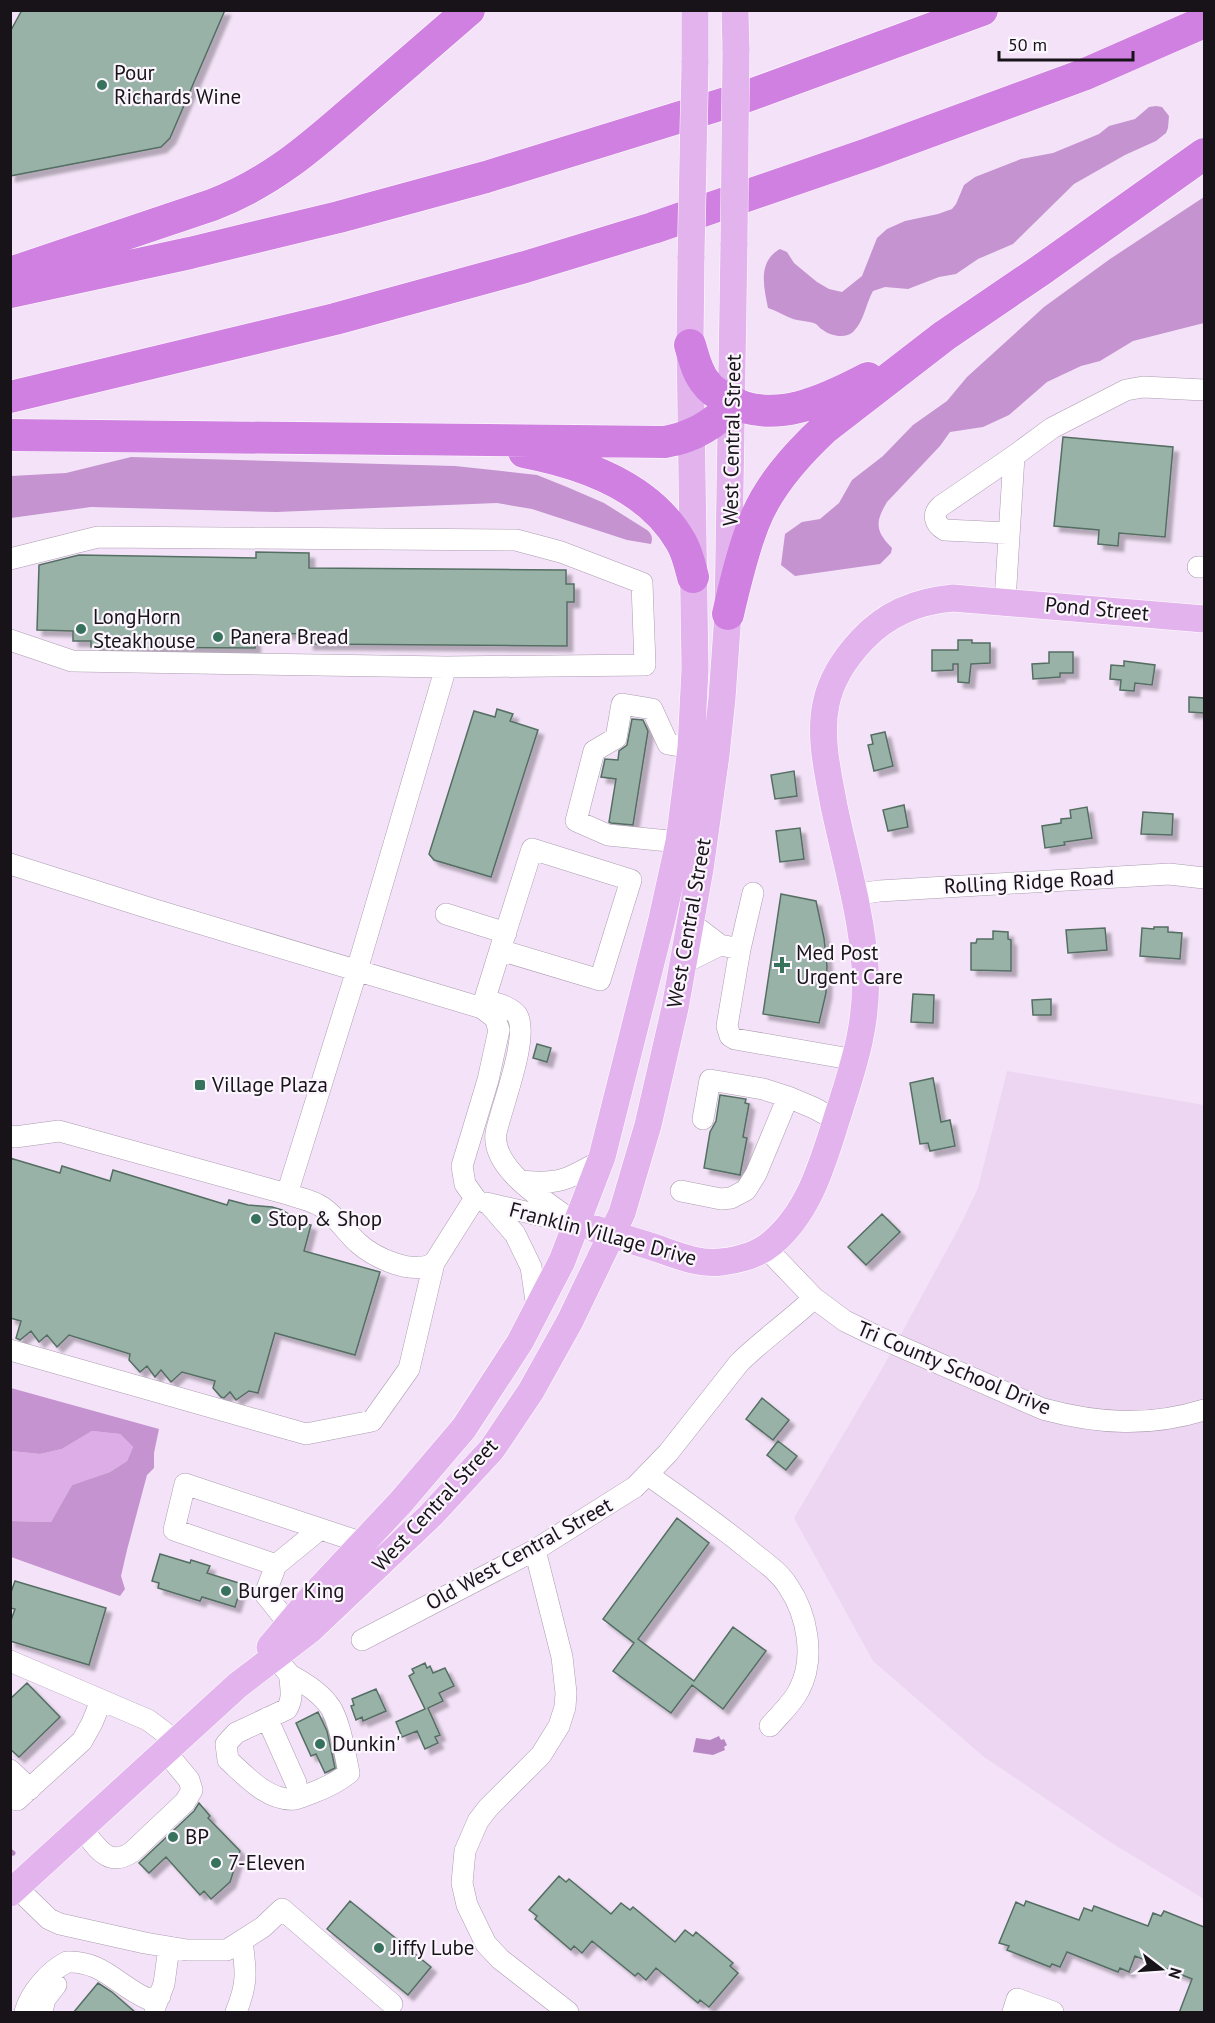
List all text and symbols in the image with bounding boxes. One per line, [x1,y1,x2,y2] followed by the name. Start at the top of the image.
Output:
[999,24,1132,62] scale bar
[1008,33,1047,56] text: 50 m
[114,59,241,110] place label: Pour Richards Wine
[95,78,109,92] marker: Pour Richards Wine
[716,354,747,526] street label: West Central Street
[1044,591,1150,626] street label: Pond Street
[93,603,196,654] place label: LongHorn Steakhouse
[74,622,88,636] marker: LongHorn Steakhouse
[230,623,349,650] place label: Panera Bread
[211,630,225,644] marker: Panera Bread
[660,836,717,1010] street label: West Central Street
[943,864,1115,899] street label: Rolling Ridge Road
[796,939,903,990] place label: Med Post Urgent Care
[773,956,791,974] marker: Med Post Urgent Care
[211,1071,328,1098] place label: Village Plaza
[193,1078,207,1092] marker: Village Plaza
[506,1195,700,1272] street label: Franklin Village Drive
[268,1205,382,1232] place label: Stop & Shop
[249,1212,263,1226] marker: Stop & Shop
[853,1314,1055,1421] street label: Tri County School Drive
[366,1432,503,1577] street label: West Central Street
[421,1491,617,1616] street label: Old West Central Street
[238,1577,345,1604] place label: Burger King
[219,1584,233,1598] marker: Burger King
[332,1730,400,1757] place label: Dunkin'
[313,1737,327,1751] marker: Dunkin'
[185,1823,209,1850] place label: BP
[166,1830,180,1844] marker: BP
[228,1849,305,1876] place label: 7-Eleven
[209,1856,223,1870] marker: 7-Eleven
[390,1934,475,1961] place label: Jiffy Lube
[1131,1939,1191,1999] north arrow
[372,1941,386,1955] marker: Jiffy Lube
[1164,1965,1186,1981] text: N

